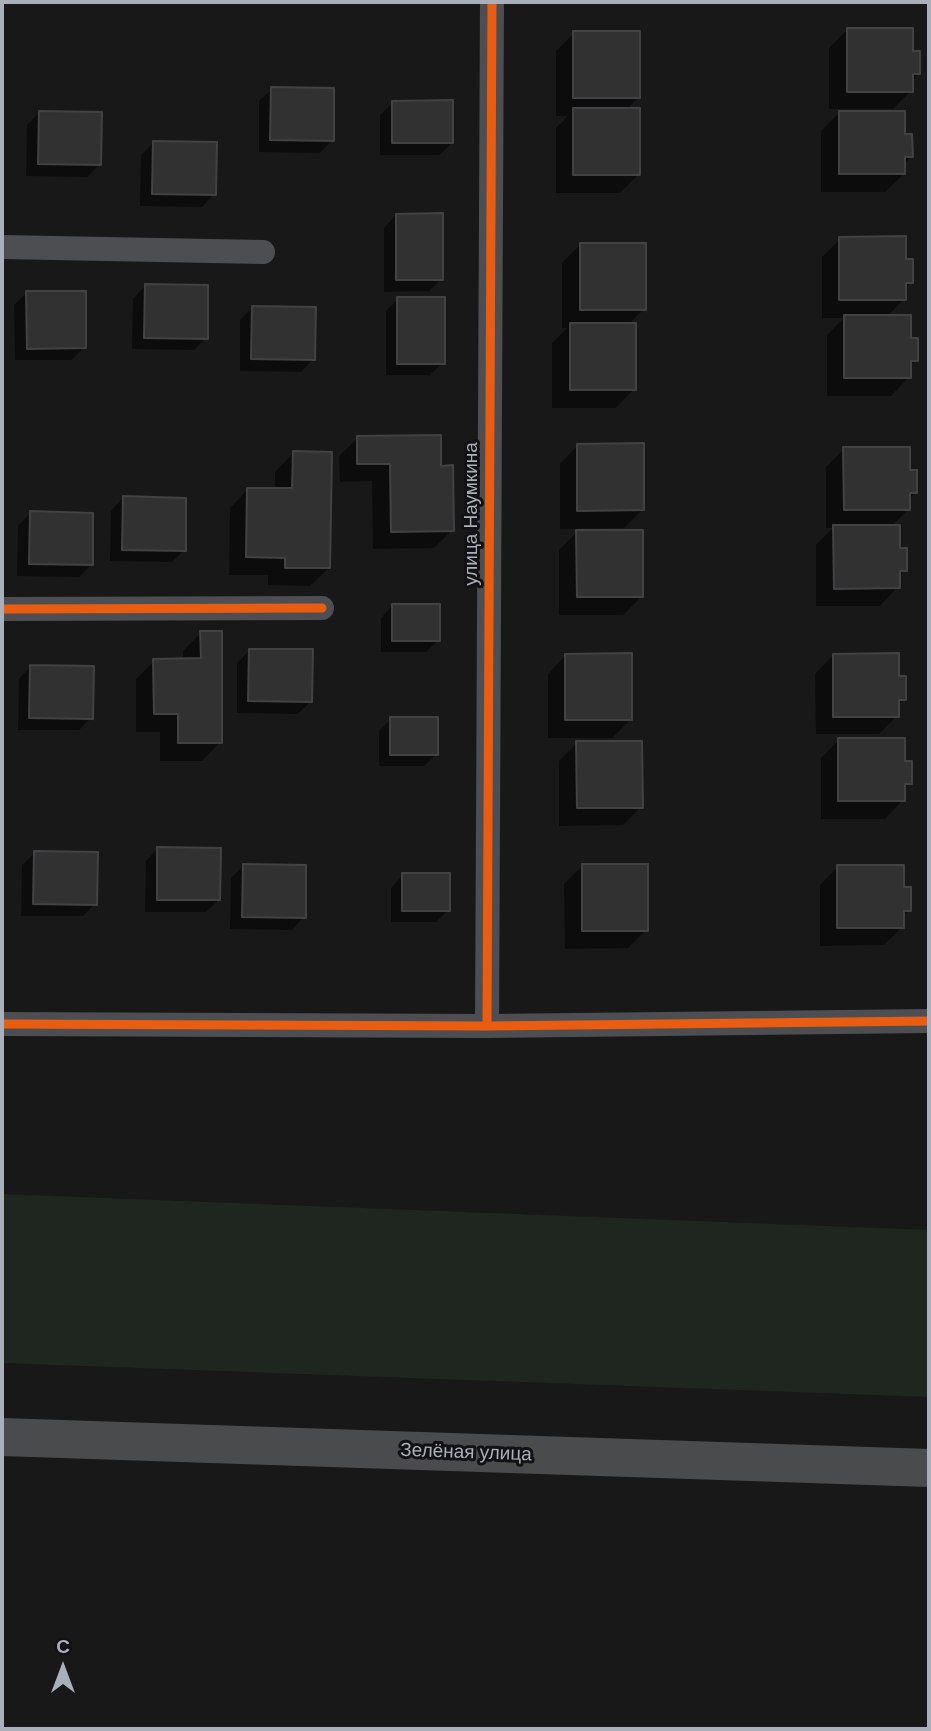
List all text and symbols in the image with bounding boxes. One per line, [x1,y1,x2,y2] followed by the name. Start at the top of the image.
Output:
[461,442,483,586] street label: улица Наумкина
[400,1439,532,1467] street label: Зелёная улица
[28,1633,98,1703] north arrow
[56,1634,70,1659] text: С

